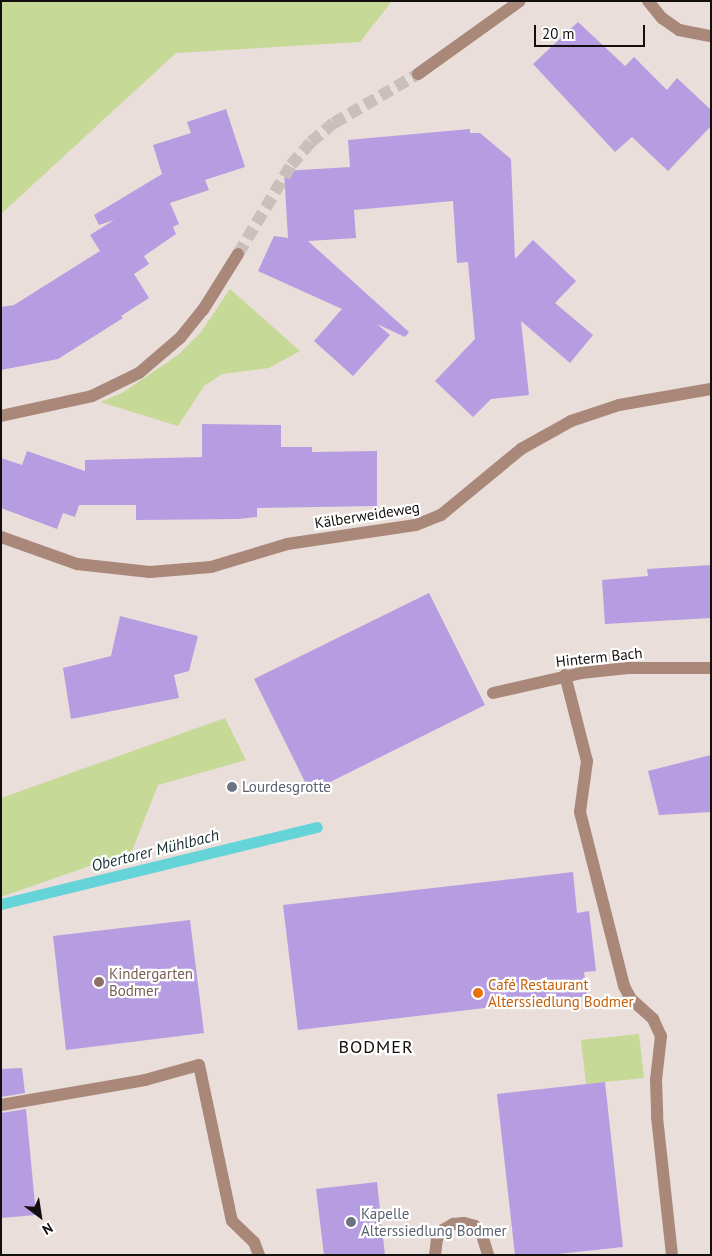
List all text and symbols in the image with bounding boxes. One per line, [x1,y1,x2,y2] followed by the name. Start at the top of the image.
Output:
[537,15,648,47] scale bar
[542,24,575,43] text: 20 m
[313,498,421,532] street label: Kälberweideweg
[555,643,643,671] street label: Hinterm Bach
[242,778,331,796] place label: Lourdesgrotte
[226,781,238,793] marker: Lourdesgrotte
[89,825,221,875] water label: Obertorer Mühlbach
[109,964,193,999] place label: Kindergarten Bodmer
[488,975,634,1010] place label: Café Restaurant Alterssiedlung Bodmer
[93,976,105,988] marker: Kindergarten Bodmer
[472,987,484,999] marker: Café Restaurant Alterssiedlung Bodmer
[338,1036,414,1058] district label: BODMER
[15,1191,65,1241] north arrow
[361,1204,507,1239] place label: Kapelle Alterssiedlung Bodmer
[345,1216,357,1228] marker: Kapelle Alterssiedlung Bodmer
[39,1219,56,1239] text: N

